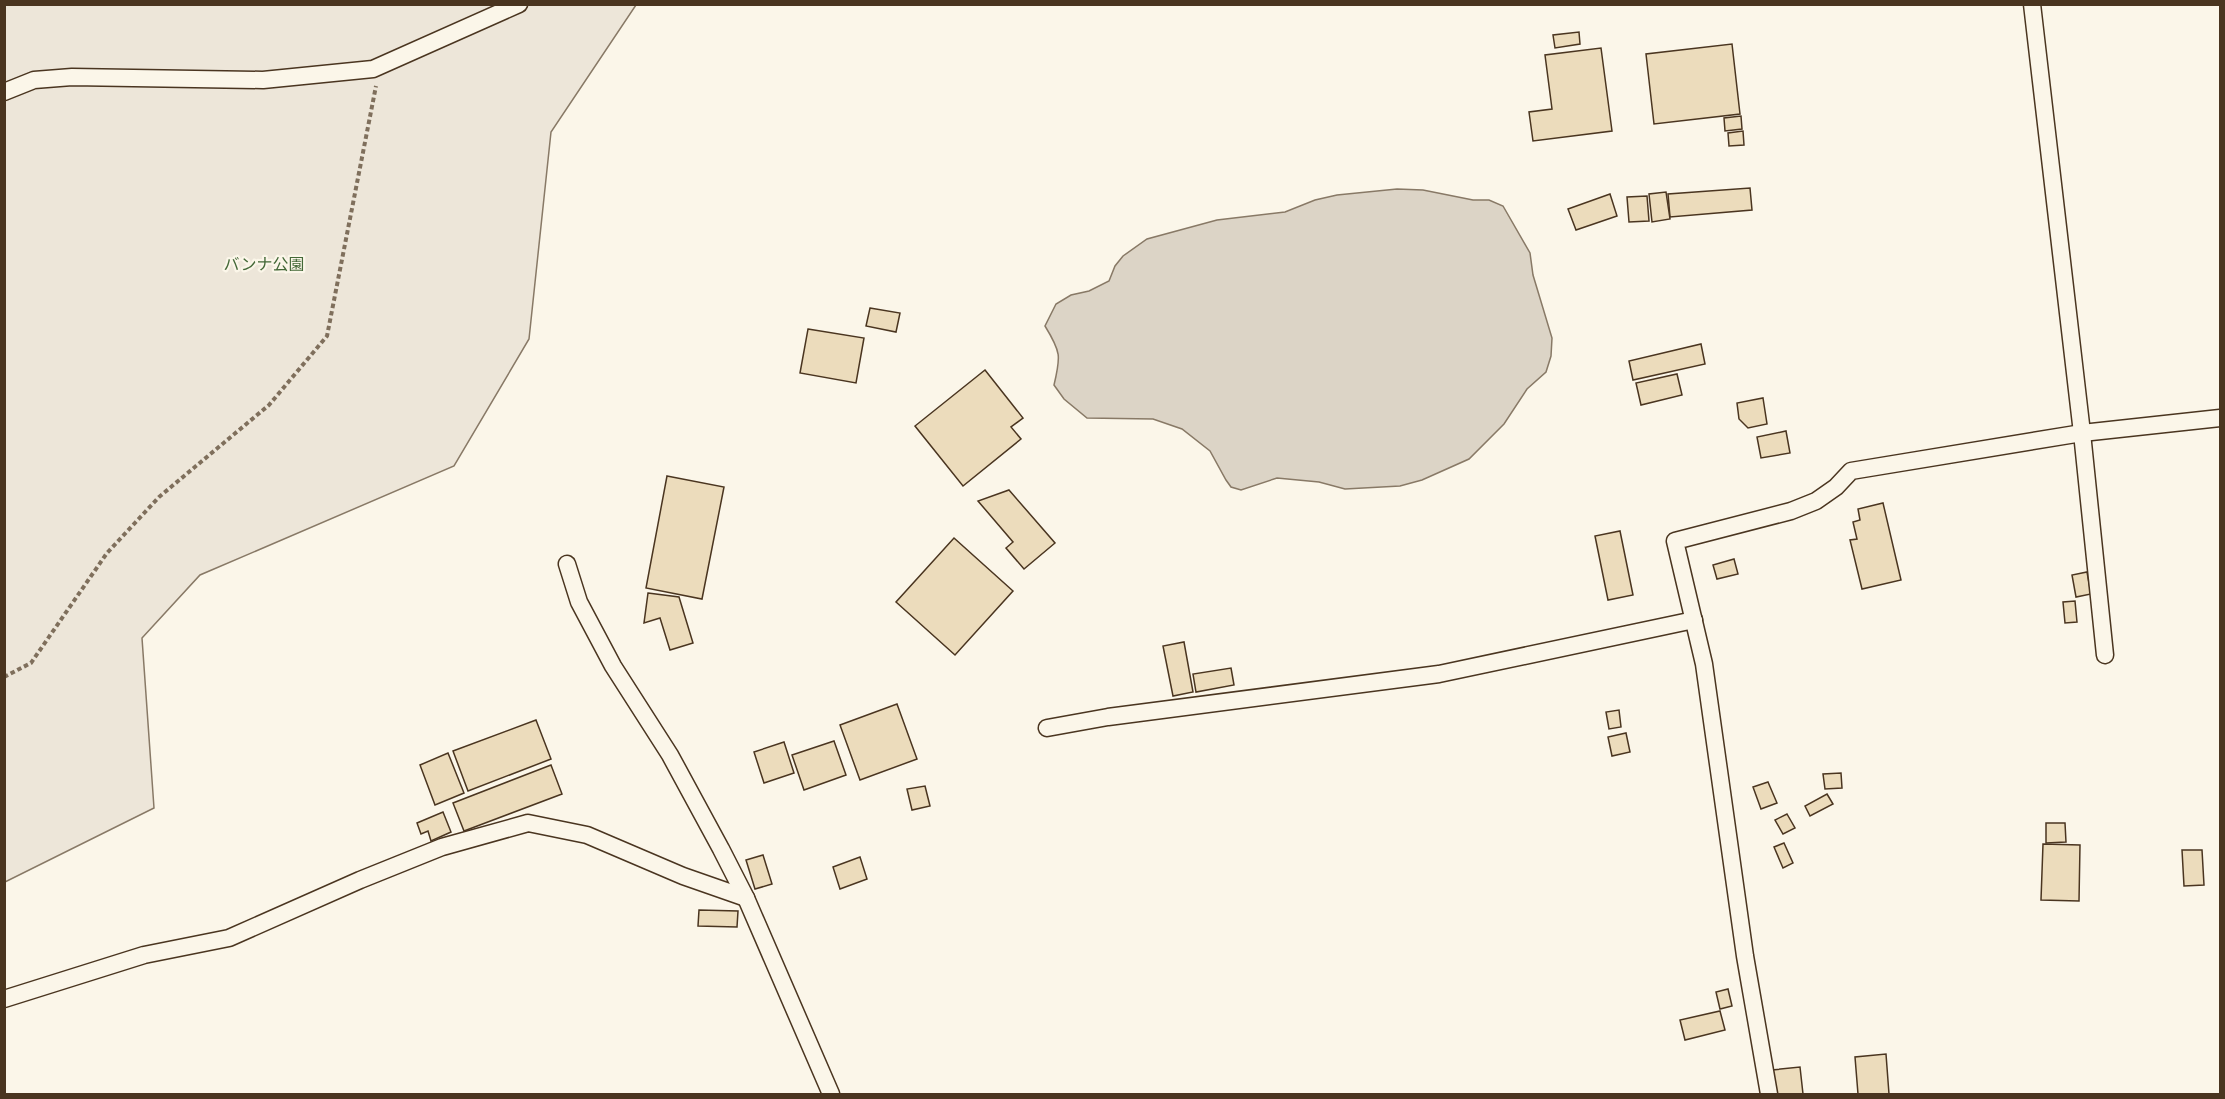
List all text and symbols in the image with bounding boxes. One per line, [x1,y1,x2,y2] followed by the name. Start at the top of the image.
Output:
[224,254,304,274] park label: バンナ公園

